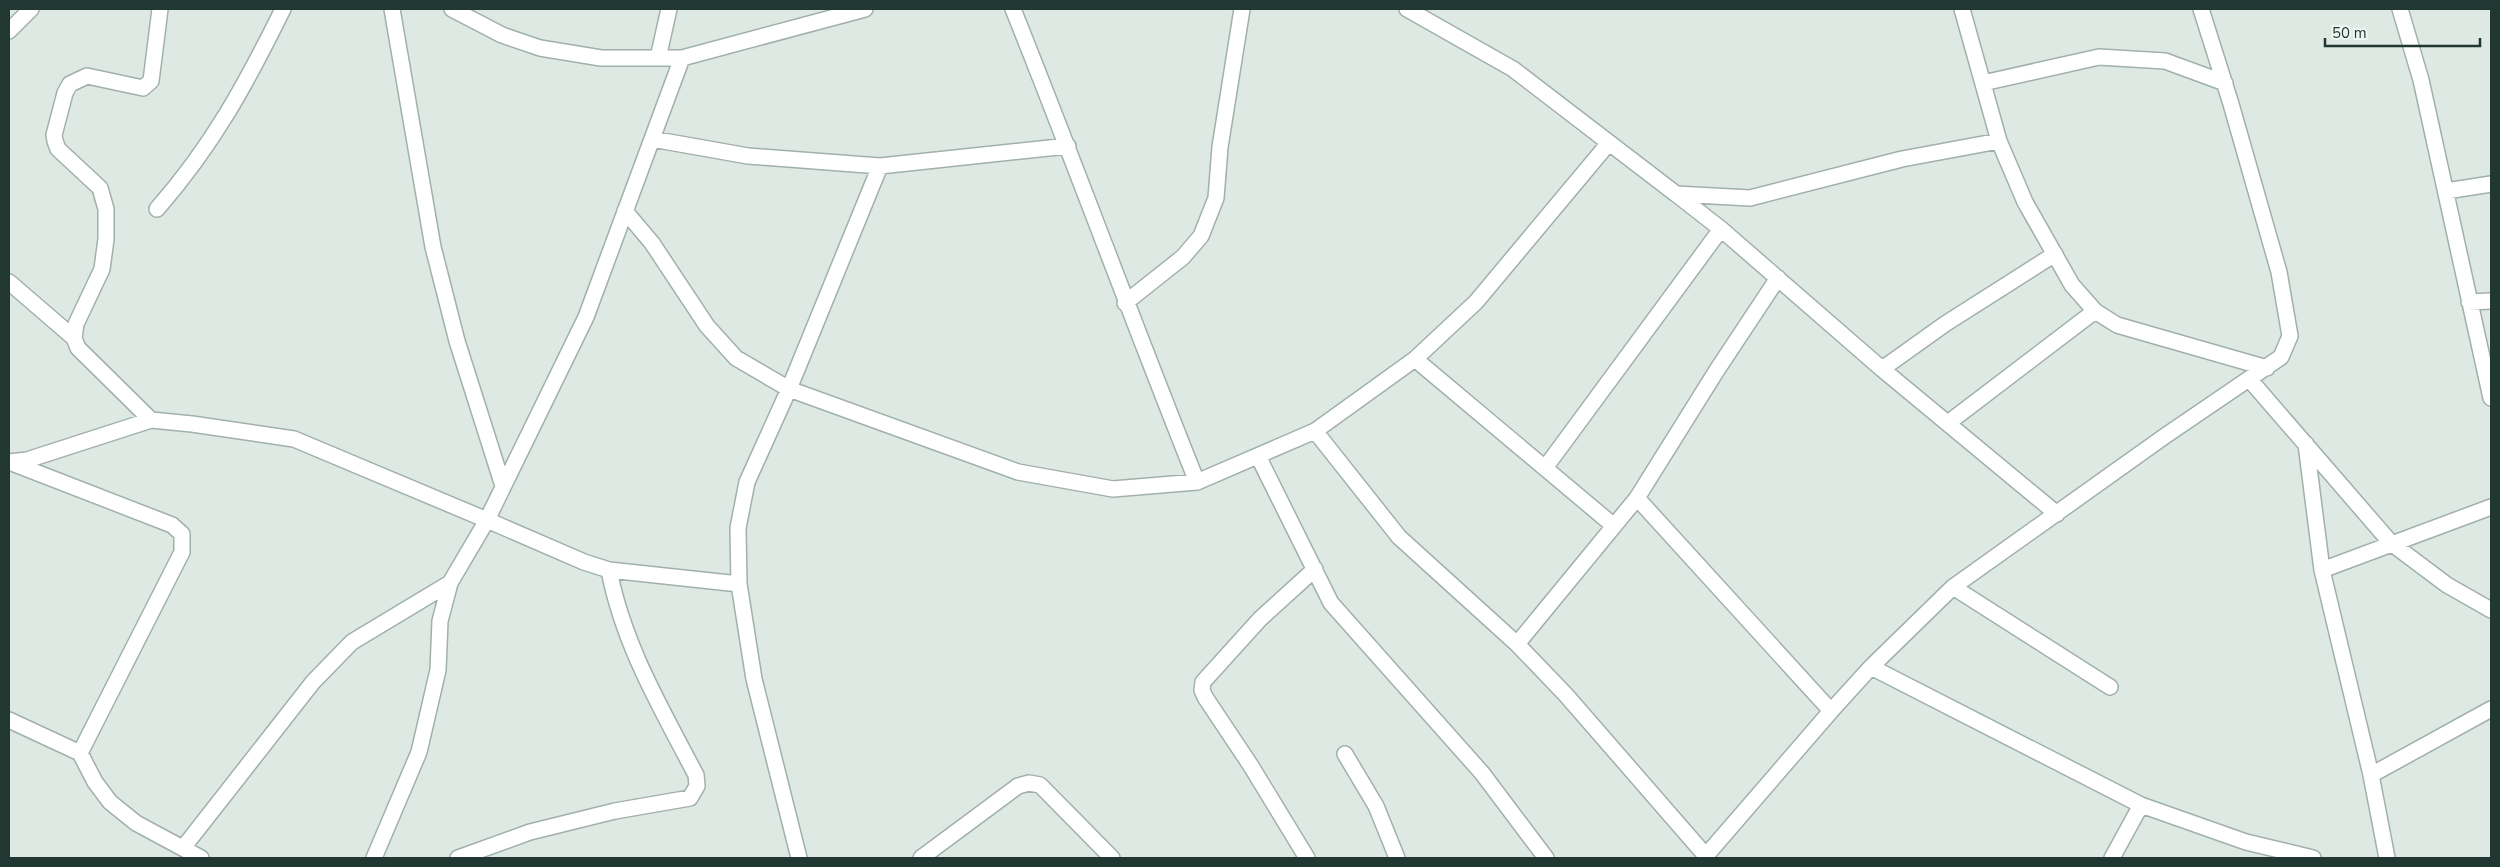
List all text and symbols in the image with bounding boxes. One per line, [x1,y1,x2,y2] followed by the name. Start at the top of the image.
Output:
[2325,15,2480,47] scale bar
[2332,23,2367,43] text: 50 m

